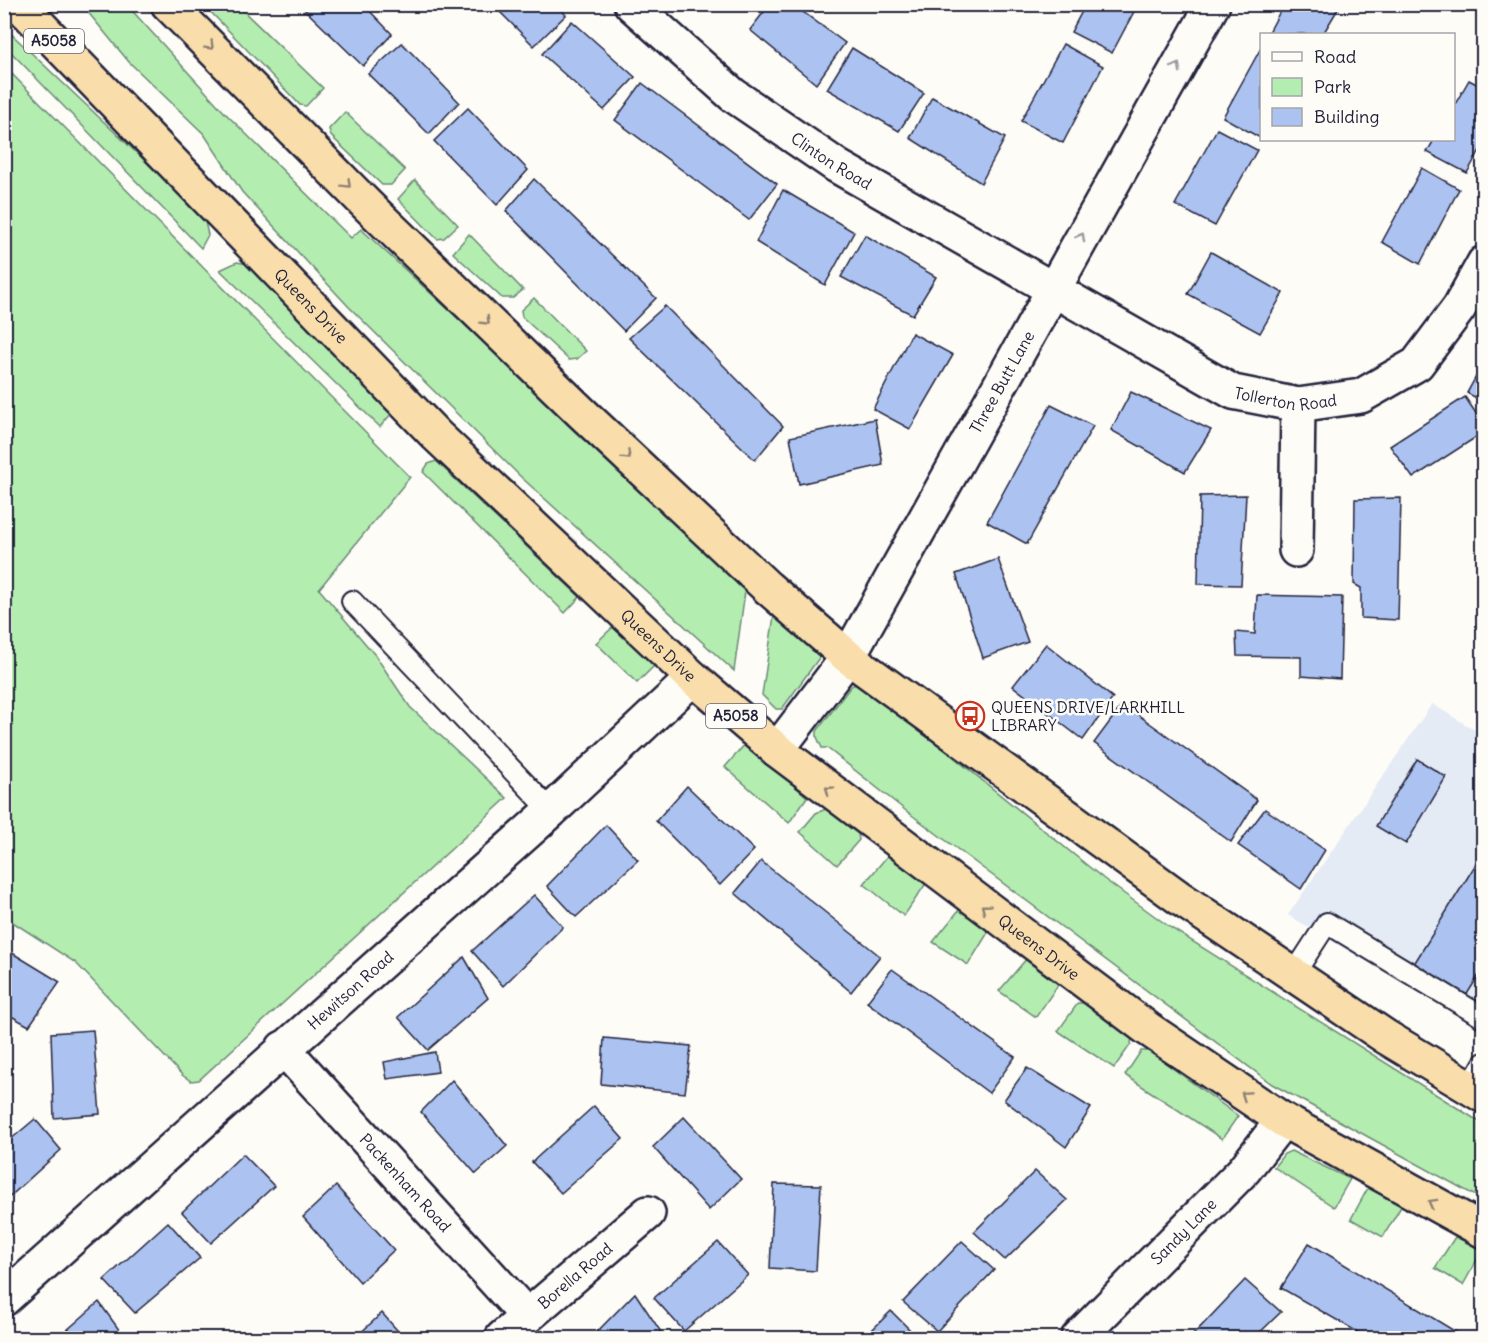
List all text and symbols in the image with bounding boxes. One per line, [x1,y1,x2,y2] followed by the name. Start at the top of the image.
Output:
[24,29,84,53] road number: A5058
[1260,33,1455,141] legend
[202,38,213,49] one-way arrow
[1314,45,1357,68] text: Road
[1170,63,1182,73] one-way arrow
[1314,75,1351,98] text: Park
[1314,105,1379,128] text: Building
[787,128,875,194] street label: Clinton Road
[340,178,351,188] one-way arrow
[1074,232,1086,243] one-way arrow
[270,264,352,348] street label: Queens Drive
[479,313,490,324] one-way arrow
[965,327,1038,437] street label: Three Butt Lane
[1233,383,1338,415] street label: Tollerton Road
[620,448,631,459] one-way arrow
[617,605,701,686] street label: Queens Drive
[991,697,1185,735] place label: QUEENS DRIVE/LARKHILL LIBRARY
[954,700,986,732] bus stop icon: QUEENS DRIVE/LARKHILL LIBRARY
[706,704,766,728] road number: A5058
[825,787,836,798] one-way arrow
[980,904,991,915] one-way arrow
[994,910,1084,984] street label: Queens Drive
[303,947,397,1034] street label: Hewitson Road
[1241,1091,1252,1102] one-way arrow
[356,1129,455,1236] street label: Packenham Road
[1146,1194,1221,1269] street label: Sandy Lane
[1428,1199,1438,1210] one-way arrow
[534,1238,616,1313] street label: Borella Road

